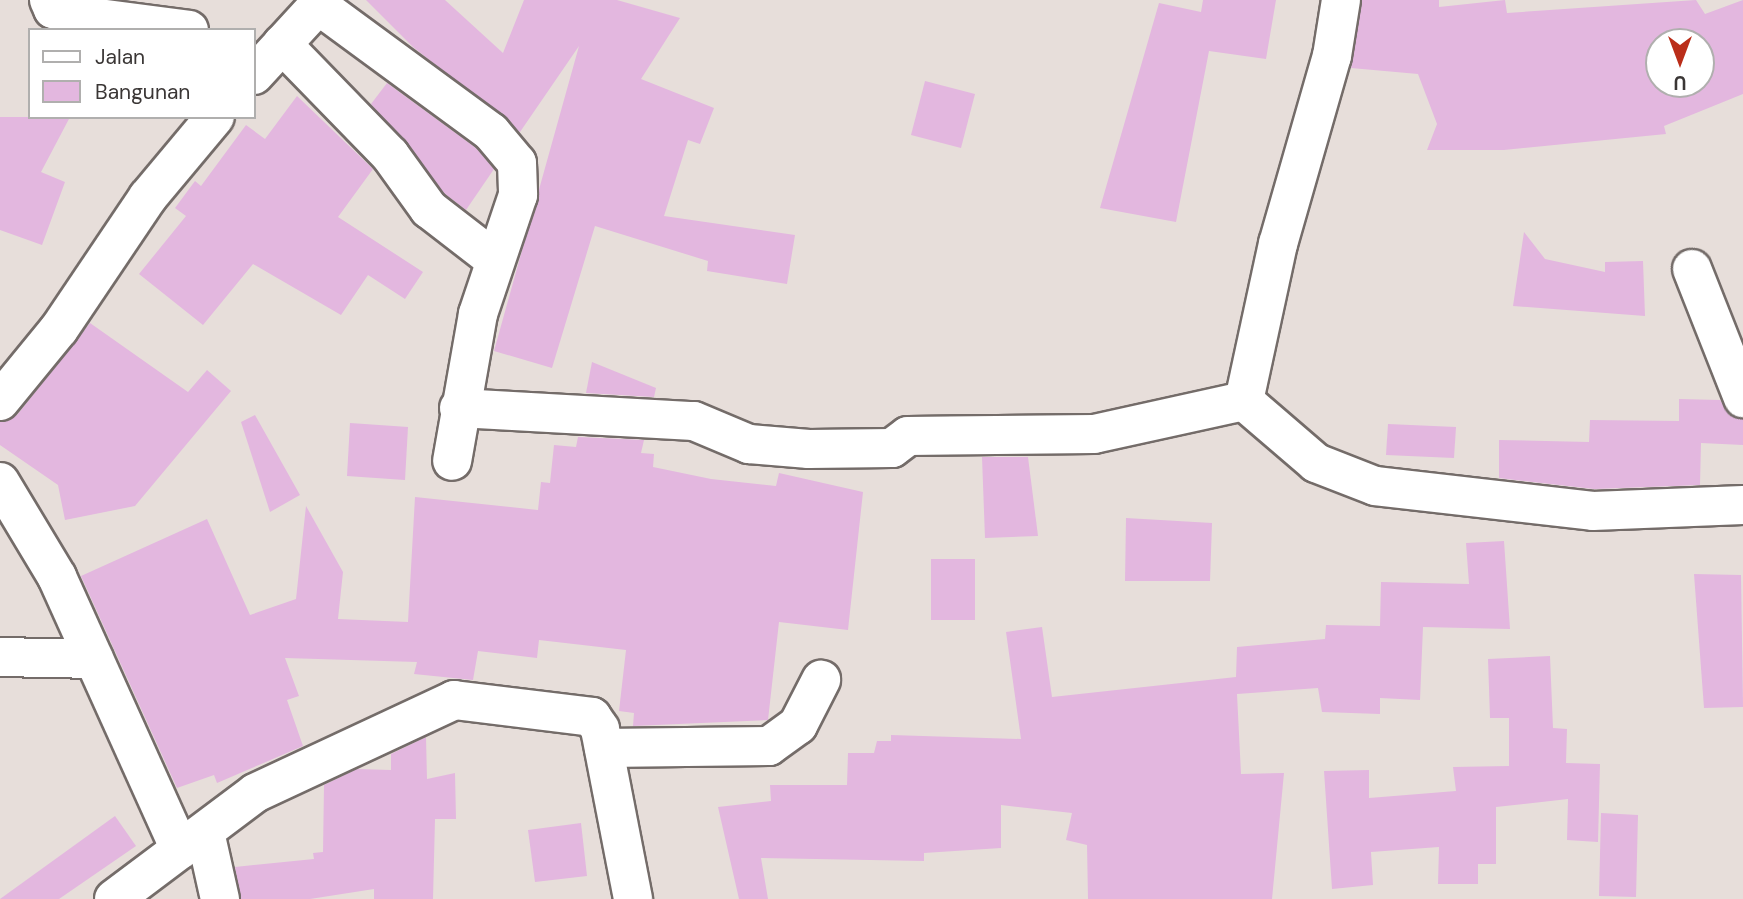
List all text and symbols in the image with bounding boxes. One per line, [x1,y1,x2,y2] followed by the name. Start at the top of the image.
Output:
[28,28,256,119] legend
[1645,28,1715,98] north arrow
[95,43,145,71] text: Jalan
[1674,70,1687,95] text: U
[95,78,190,106] text: Bangunan

